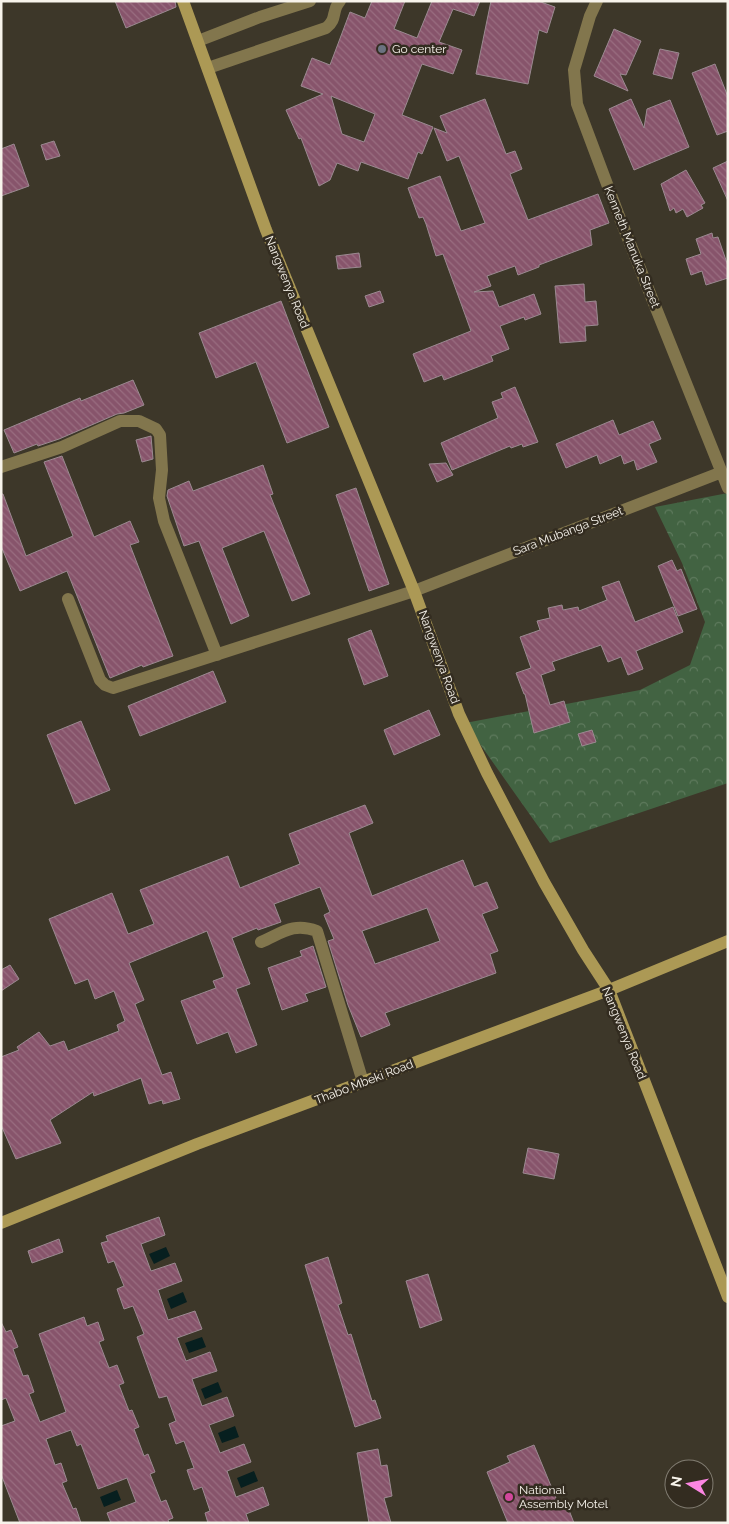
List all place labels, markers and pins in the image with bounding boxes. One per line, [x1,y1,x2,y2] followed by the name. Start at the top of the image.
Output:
[392,42,447,56] place label: Go center
[376,43,388,55] marker: Go center
[519,1483,609,1511] place label: National Assembly Motel
[503,1491,515,1503] marker: National Assembly Motel

